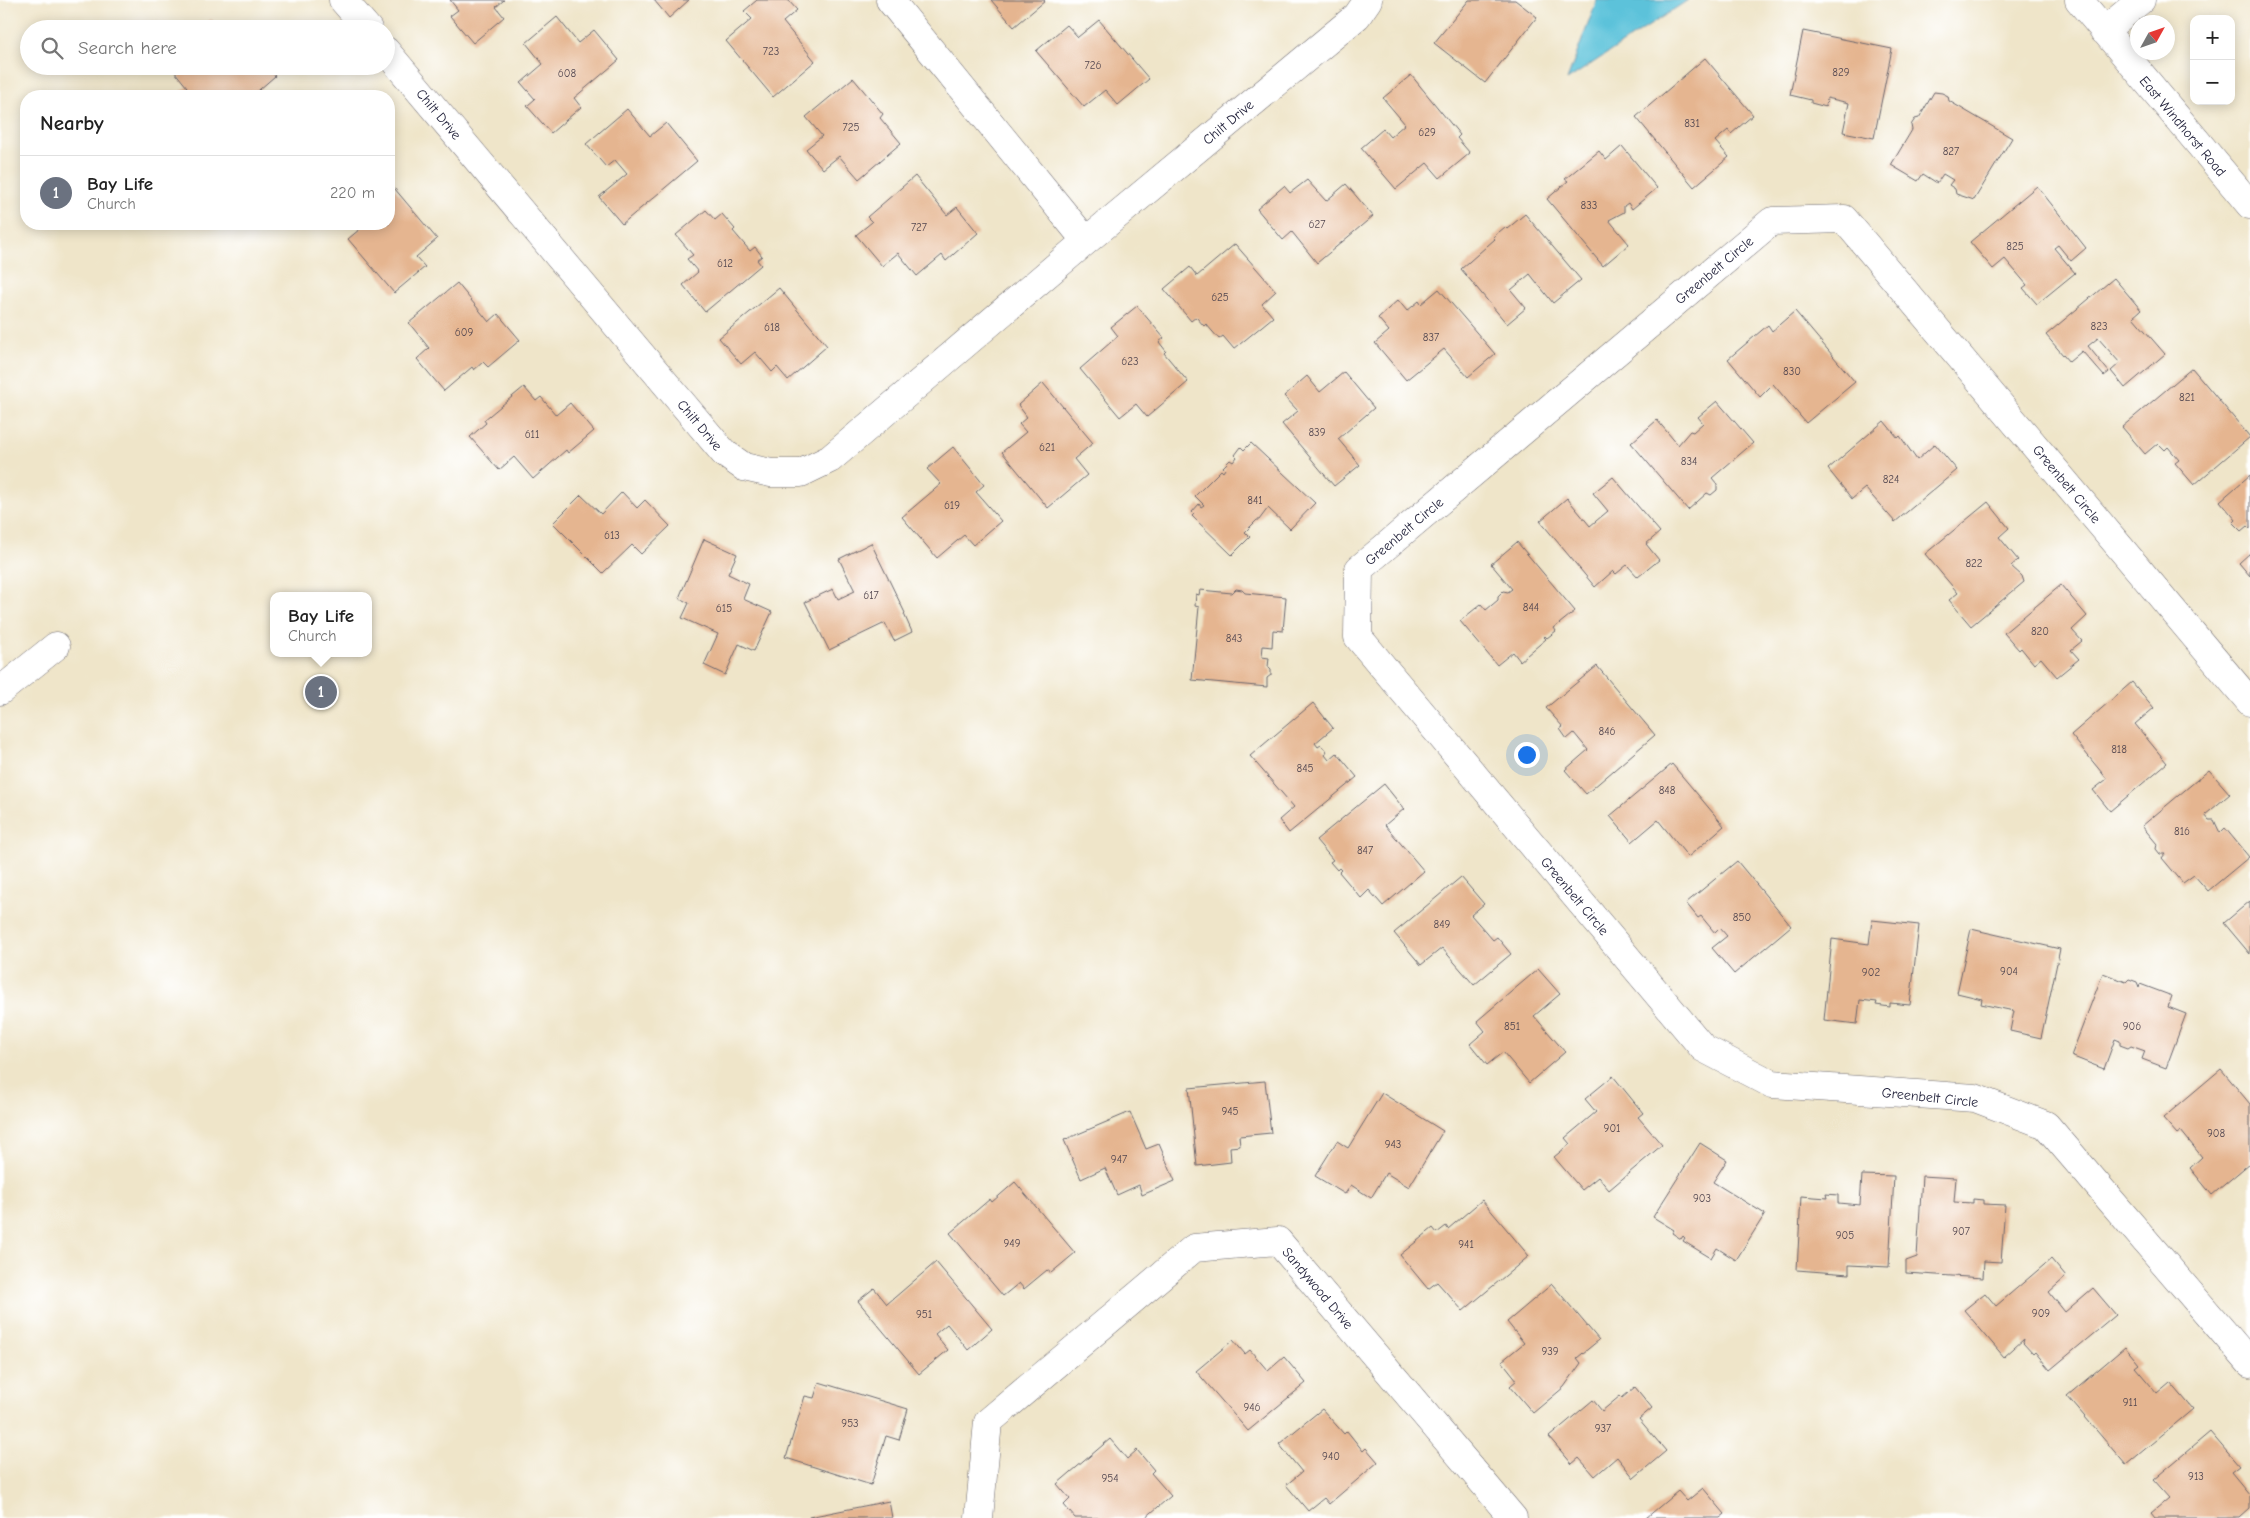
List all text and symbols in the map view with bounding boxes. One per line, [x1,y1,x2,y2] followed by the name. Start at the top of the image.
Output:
[2130,15,2175,60] north arrow
[2190,15,2235,105] map controls
[2190,15,2235,60] button: +
[20,20,395,75] search box
[38,34,66,62] icon: search
[78,37,177,59] text: Search here
[763,45,779,58] house number: 723
[1085,59,1101,72] house number: 726
[2190,60,2235,105] button: −
[1832,66,1850,79] house number: 829
[558,67,576,80] house number: 608
[2136,73,2230,180] street label: East Windhorst Road
[412,85,465,143] street label: Chilt Drive
[1199,96,1257,149] street label: Chilt Drive
[40,111,104,135] text: Nearby
[1684,117,1700,130] house number: 831
[843,121,859,134] house number: 725
[1418,126,1436,139] house number: 629
[1943,145,1959,158] house number: 827
[87,173,153,195] text: Bay Life
[53,184,59,202] text: 1
[330,184,375,202] text: 220 m
[87,195,136,213] text: Church
[1581,199,1597,212] house number: 833
[1309,218,1325,231] house number: 627
[911,221,927,234] house number: 727
[1672,233,1757,308] street label: Greenbelt Circle
[2006,240,2024,253] house number: 825
[717,257,733,270] house number: 612
[1211,291,1229,304] house number: 625
[2091,320,2107,333] house number: 823
[764,321,780,334] house number: 618
[455,326,473,339] house number: 609
[1423,331,1439,344] house number: 837
[1121,355,1139,368] house number: 623
[1783,365,1801,378] house number: 830
[2179,391,2195,404] house number: 821
[673,396,726,454] street label: Chilt Drive
[1308,426,1326,439] house number: 839
[525,428,539,441] house number: 611
[1039,441,1055,454] house number: 621
[2029,442,2104,527] street label: Greenbelt Circle
[1681,455,1697,468] house number: 834
[1883,473,1899,486] house number: 824
[1247,494,1263,507] house number: 841
[1362,494,1447,569] street label: Greenbelt Circle
[944,499,960,512] house number: 619
[604,529,620,542] house number: 613
[1965,557,1983,570] house number: 822
[863,589,879,602] house number: 617
[270,592,372,657] popup
[1523,601,1539,614] house number: 844
[716,602,732,615] house number: 615
[288,605,354,627] text: Bay Life
[2031,625,2049,638] house number: 820
[288,627,337,645] text: Church
[1226,632,1242,645] house number: 843
[305,673,337,711] pin: 1
[1599,725,1616,738] house number: 846
[1514,742,1540,768] your location
[2111,743,2127,756] house number: 818
[1297,762,1314,775] house number: 845
[1659,784,1676,797] house number: 848
[2174,825,2190,838] house number: 816
[1357,844,1373,857] house number: 847
[1537,854,1612,939] street label: Greenbelt Circle
[1733,911,1751,924] house number: 850
[1434,918,1451,931] house number: 849
[2000,965,2018,978] house number: 904
[1862,966,1880,979] house number: 902
[1504,1020,1520,1033] house number: 851
[2123,1020,2141,1033] house number: 906
[1881,1084,1979,1111] street label: Greenbelt Circle
[1221,1105,1239,1118] house number: 945
[1604,1122,1620,1135] house number: 901
[2207,1127,2225,1140] house number: 908
[1385,1138,1401,1151] house number: 943
[1111,1153,1127,1166] house number: 947
[1693,1192,1711,1205] house number: 903
[1952,1225,1970,1238] house number: 907
[1836,1229,1854,1242] house number: 905
[1003,1237,1021,1250] house number: 949
[1458,1238,1474,1251] house number: 941
[1278,1244,1357,1333] street label: Sandywood Drive
[2032,1307,2050,1320] house number: 909
[916,1308,932,1321] house number: 951
[1541,1345,1559,1358] house number: 939
[2123,1396,2137,1409] house number: 911
[1243,1401,1261,1414] house number: 946
[841,1417,859,1430] house number: 953
[1595,1422,1611,1435] house number: 937
[1322,1450,1340,1463] house number: 940
[2188,1470,2204,1483] house number: 913
[1101,1472,1119,1485] house number: 954

